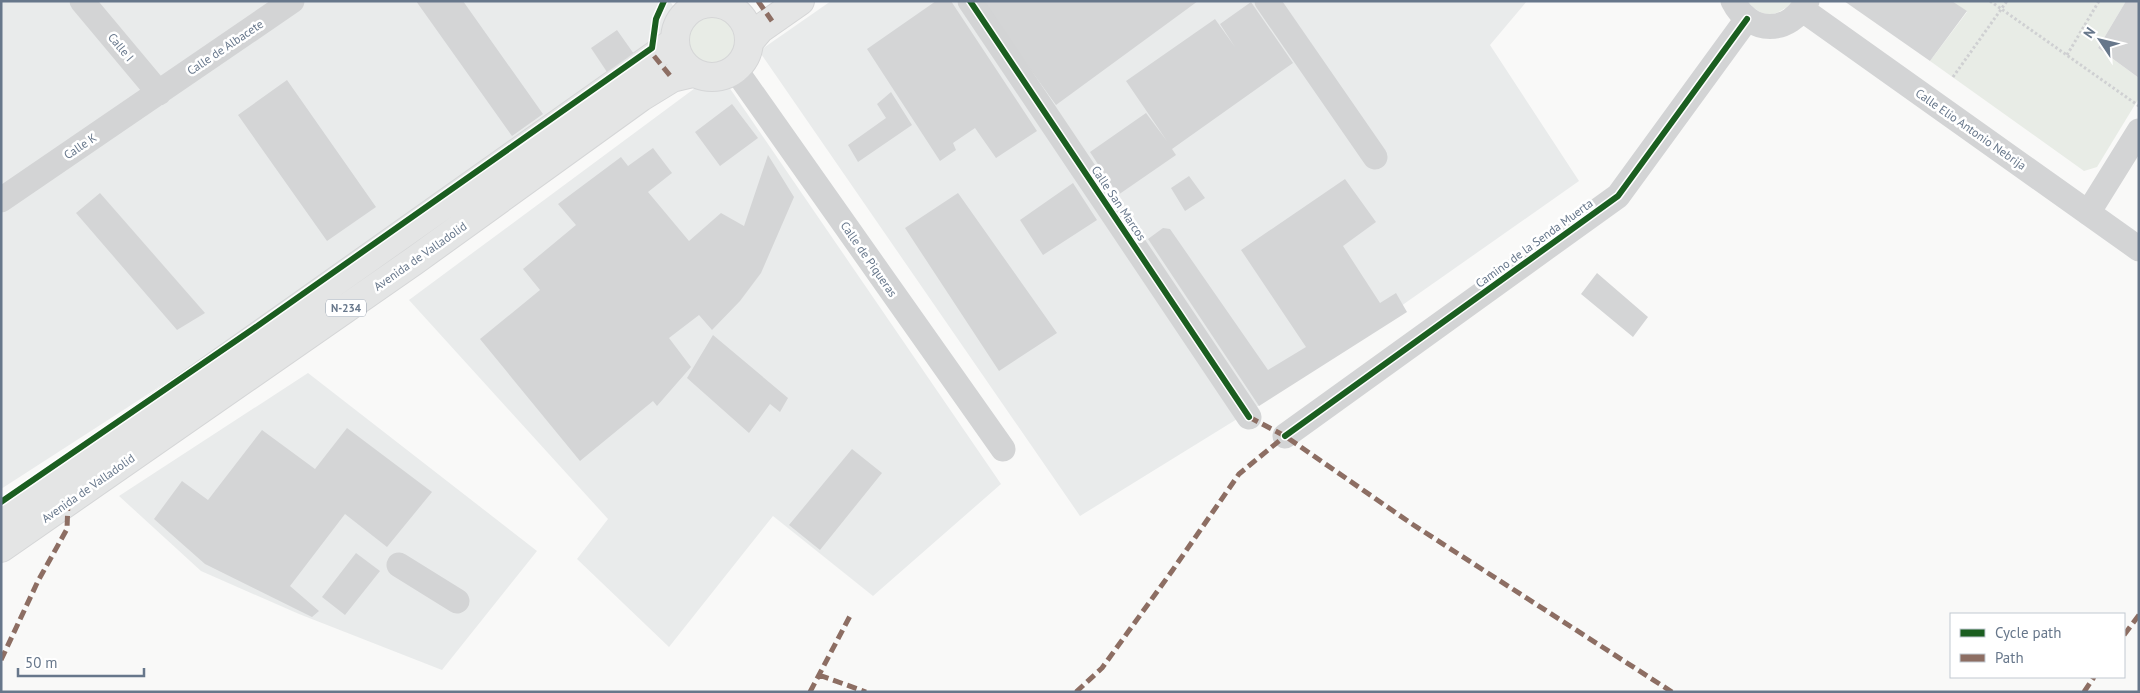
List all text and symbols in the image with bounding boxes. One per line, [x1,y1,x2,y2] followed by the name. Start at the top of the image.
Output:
[2075,15,2125,65] north arrow
[184,16,266,78] street label: Calle de Albacete
[2079,24,2099,41] text: N
[105,30,137,64] street label: Calle I
[1913,85,2029,173] street label: Calle Elio Antonio Nebrija
[61,130,99,162] street label: Calle K
[1088,163,1150,243] street label: Calle San Marcos
[1472,195,1596,291] street label: Camino de la Senda Muerta
[371,218,469,294] street label: Avenida de Valladolid
[837,218,901,300] street label: Calle de Piqueras
[326,300,366,316] road number: N-234
[39,450,137,526] street label: Avenida de Valladolid
[1950,613,2125,678] legend
[1995,623,2061,642] text: Cycle path
[18,646,144,678] scale bar
[1995,648,2024,667] text: Path
[25,653,58,672] text: 50 m

